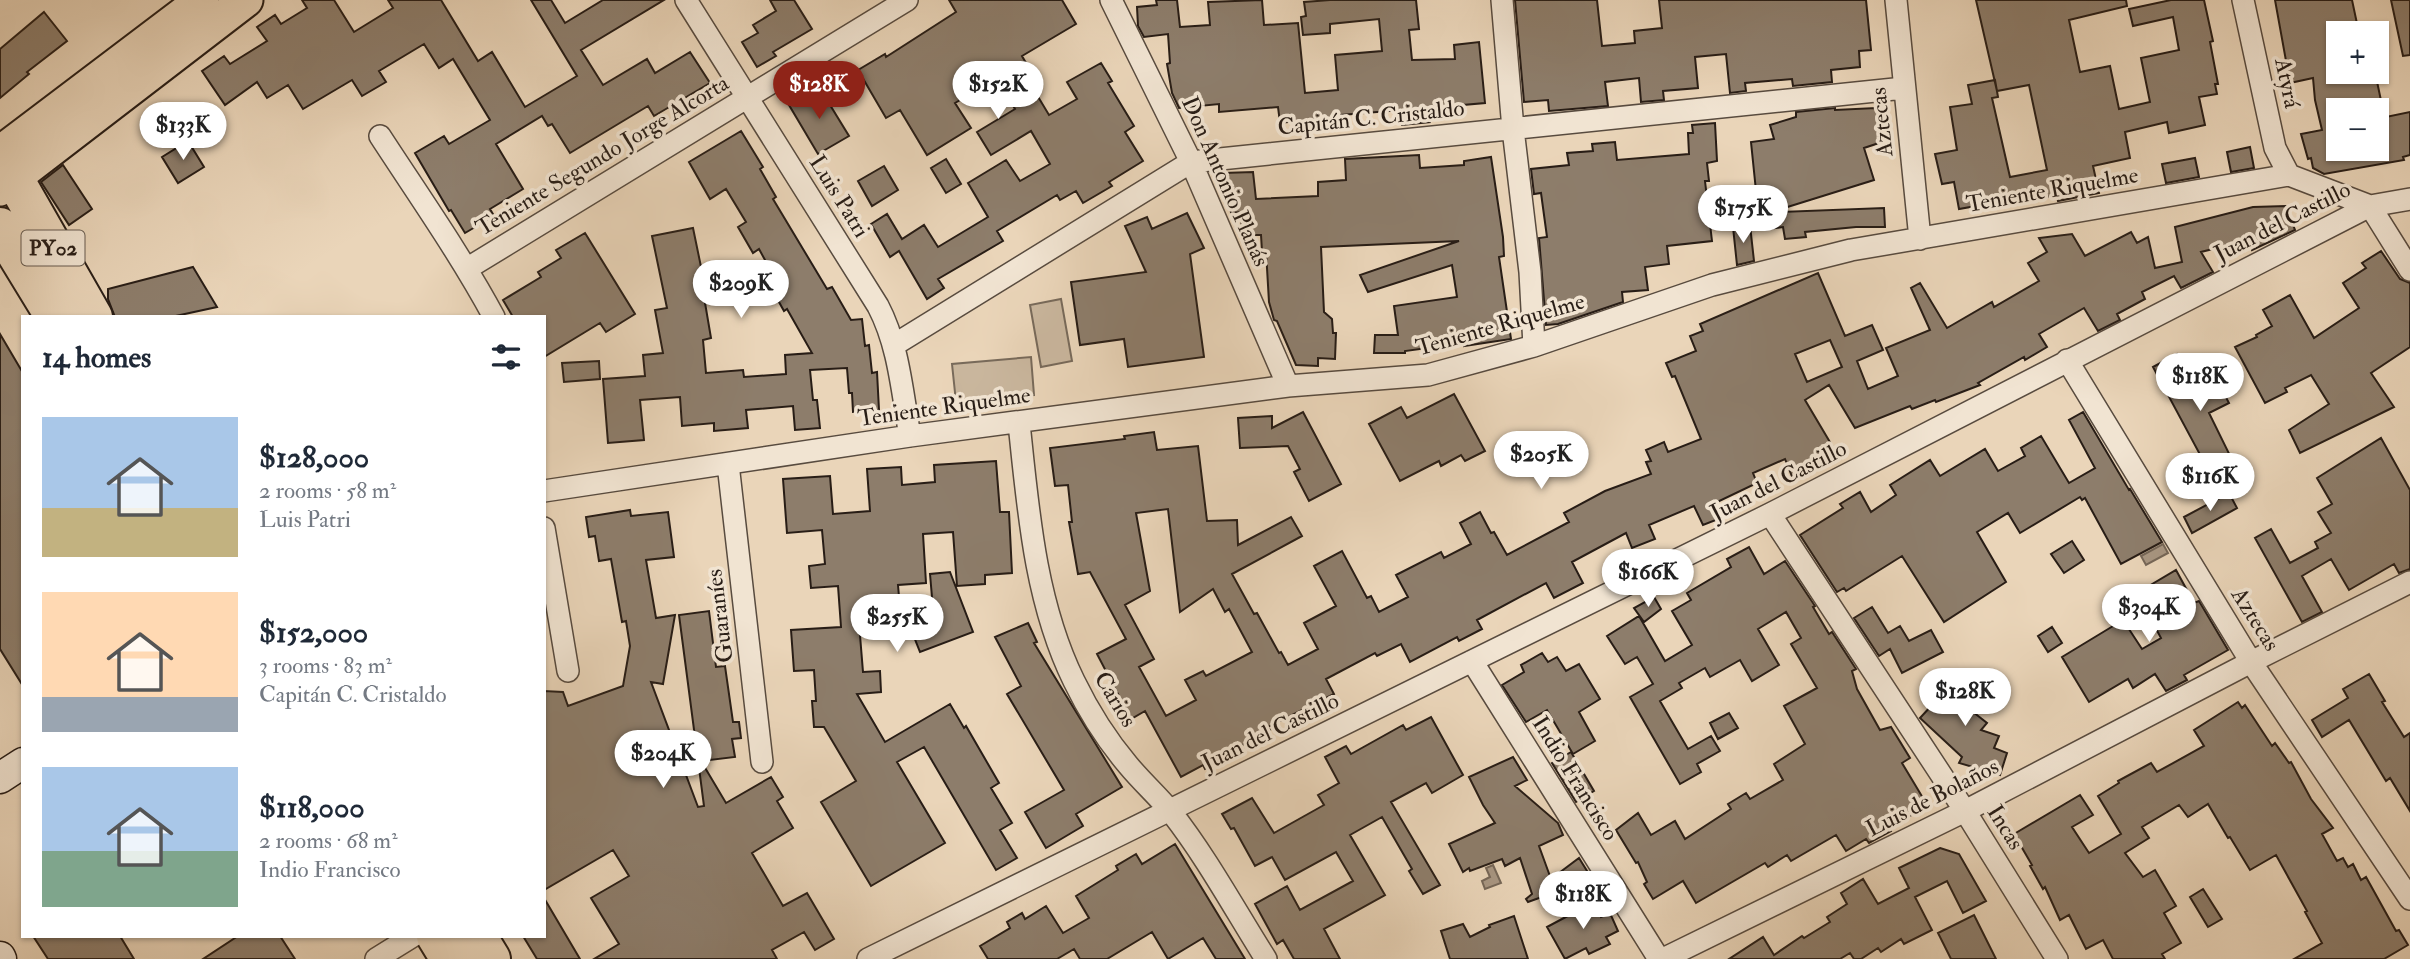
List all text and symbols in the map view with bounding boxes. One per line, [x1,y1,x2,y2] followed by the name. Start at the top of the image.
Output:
[2326,21,2389,161] map controls
[2326,21,2389,84] button: +
[2268,55,2307,111] street label: Atyrá
[770,61,868,121] pin: $128K
[949,61,1047,121] pin: $152K
[470,68,735,243] street label: Teniente Segundo Jorge Alcorta
[789,69,849,98] text: $128K
[969,69,1027,98] text: $152K
[1863,86,1900,159] street label: Aztecas
[1175,92,1276,271] street label: Don Antonio Planás
[1276,93,1466,143] street label: Capitán C. Cristaldo
[2326,98,2389,161] button: −
[134,102,232,162] pin: $133K
[156,110,210,139] text: $133K
[803,150,876,243] street label: Luis Patri
[1964,160,2141,219] street label: Teniente Riquelme
[2208,175,2355,269] street label: Juan del Castillo
[1694,186,1792,245] pin: $175K
[1714,193,1772,222] text: $175K
[22,230,84,266] road number: PY02
[692,260,790,320] pin: $209K
[709,268,773,297] text: $209K
[1412,286,1588,362] street label: Teniente Riquelme
[487,338,525,376] icon: filters
[42,339,151,376] text: 14 homes
[2151,354,2249,413] pin: $118K
[2172,361,2228,390] text: $118K
[856,380,1033,433] street label: Teniente Riquelme
[1492,432,1590,491] pin: $205K
[1704,434,1851,528] street label: Juan del Castillo
[259,439,369,476] text: $128,000
[1510,439,1572,468] text: $205K
[98,445,182,529] icon: home
[2161,454,2259,513] pin: $116K
[2181,461,2239,490] text: $116K
[259,476,396,505] text: 2 rooms · 58 m²
[259,505,351,534] text: Luis Patri
[1599,550,1697,609] pin: $166K
[1618,557,1678,586] text: $166K
[699,567,740,664] street label: Guaraníes
[2224,581,2286,656] street label: Aztecas
[2100,584,2198,644] pin: $304K
[2118,592,2180,621] text: $304K
[848,594,946,654] pin: $255K
[867,602,927,631] text: $255K
[259,614,368,651] text: $152,000
[98,620,182,704] icon: home
[259,651,392,680] text: 3 rooms · 83 m²
[1088,666,1143,732] street label: Carios
[1916,668,2014,728] pin: $128K
[1935,676,1995,705] text: $128K
[259,680,447,709] text: Capitán C. Cristaldo
[1196,686,1344,778] street label: Juan del Castillo
[1526,711,1625,846] street label: Indio Francisco
[614,730,712,790] pin: $204K
[631,738,695,767] text: $204K
[1861,751,2004,843] street label: Luis de Bolaños
[259,789,365,826] text: $118,000
[98,795,182,879] icon: home
[1981,799,2031,855] street label: Incas
[259,826,398,855] text: 2 rooms · 68 m²
[259,855,401,884] text: Indio Francisco
[1534,872,1632,931] pin: $118K
[1555,879,1611,908] text: $118K

